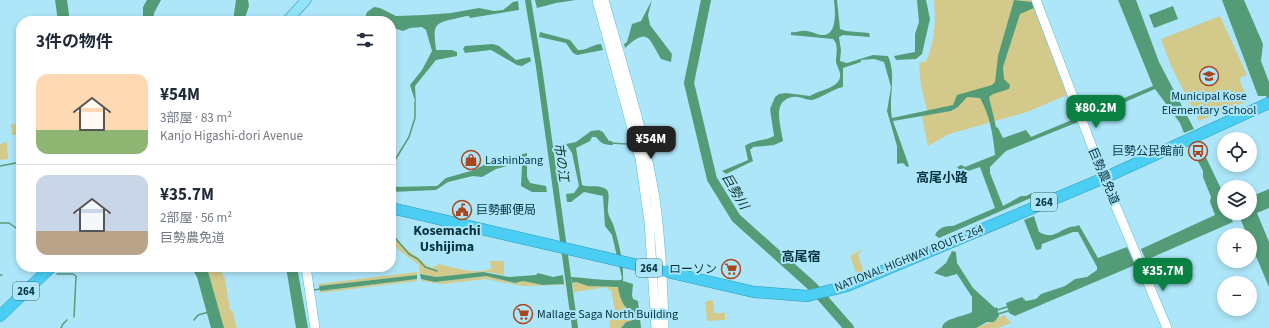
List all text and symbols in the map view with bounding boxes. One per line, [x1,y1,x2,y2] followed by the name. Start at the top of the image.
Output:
[354,29,376,51] icon: filters
[36,30,113,54] text: 3件の物件
[1198,65,1220,87] school or university icon: Municipal Kose Elementary School
[160,83,200,107] text: ¥54M
[1162,88,1256,119] place label: Municipal Kose Elementary School
[68,90,116,138] icon: home
[1063,95,1129,129] pin: ¥80.2M
[1075,99,1117,117] text: ¥80.2M
[160,109,232,127] text: 3部屋 · 83 m²
[627,126,675,160] pin: ¥54M
[160,127,303,145] text: Kanjo Higashi-dori Avenue
[636,130,666,148] text: ¥54M
[1217,132,1257,316] map controls
[1217,132,1257,172] button: locate
[1187,140,1209,162] bus stop icon: 巨勢公民館前
[549,142,573,185] water label: 市の江
[1112,143,1184,160] place label: 巨勢公民館前
[1084,145,1123,207] street label: 巨勢農免道
[460,149,482,171] shop icon: Lashinbang
[485,152,543,169] place label: Lashinbang
[916,169,968,187] district label: 高尾小路
[717,170,754,215] water label: 巨勢川
[1217,180,1257,220] button: layers
[160,183,214,207] text: ¥35.7M
[68,191,116,239] icon: home
[1031,193,1057,211] road number: 264
[451,199,473,221] public building icon: 巨勢郵便局
[476,202,536,219] place label: 巨勢郵便局
[160,209,232,227] text: 2部屋 · 56 m²
[413,221,481,257] district label: Kosemachi Ushijima
[832,221,986,296] street label: NATIONAL HIGHWAY ROUTE 264
[1217,228,1257,268] button: +
[160,229,225,247] text: 巨勢農免道
[781,248,821,266] district label: 高尾宿
[720,258,742,280] supermarket icon: ローソン
[1130,258,1196,292] pin: ¥35.7M
[636,259,662,277] road number: 264
[669,261,717,278] place label: ローソン
[1142,262,1184,280] text: ¥35.7M
[1217,276,1257,316] button: −
[13,282,39,300] road number: 264
[512,303,534,325] supermarket icon: Mallage Saga North Building
[537,306,678,323] place label: Mallage Saga North Building

